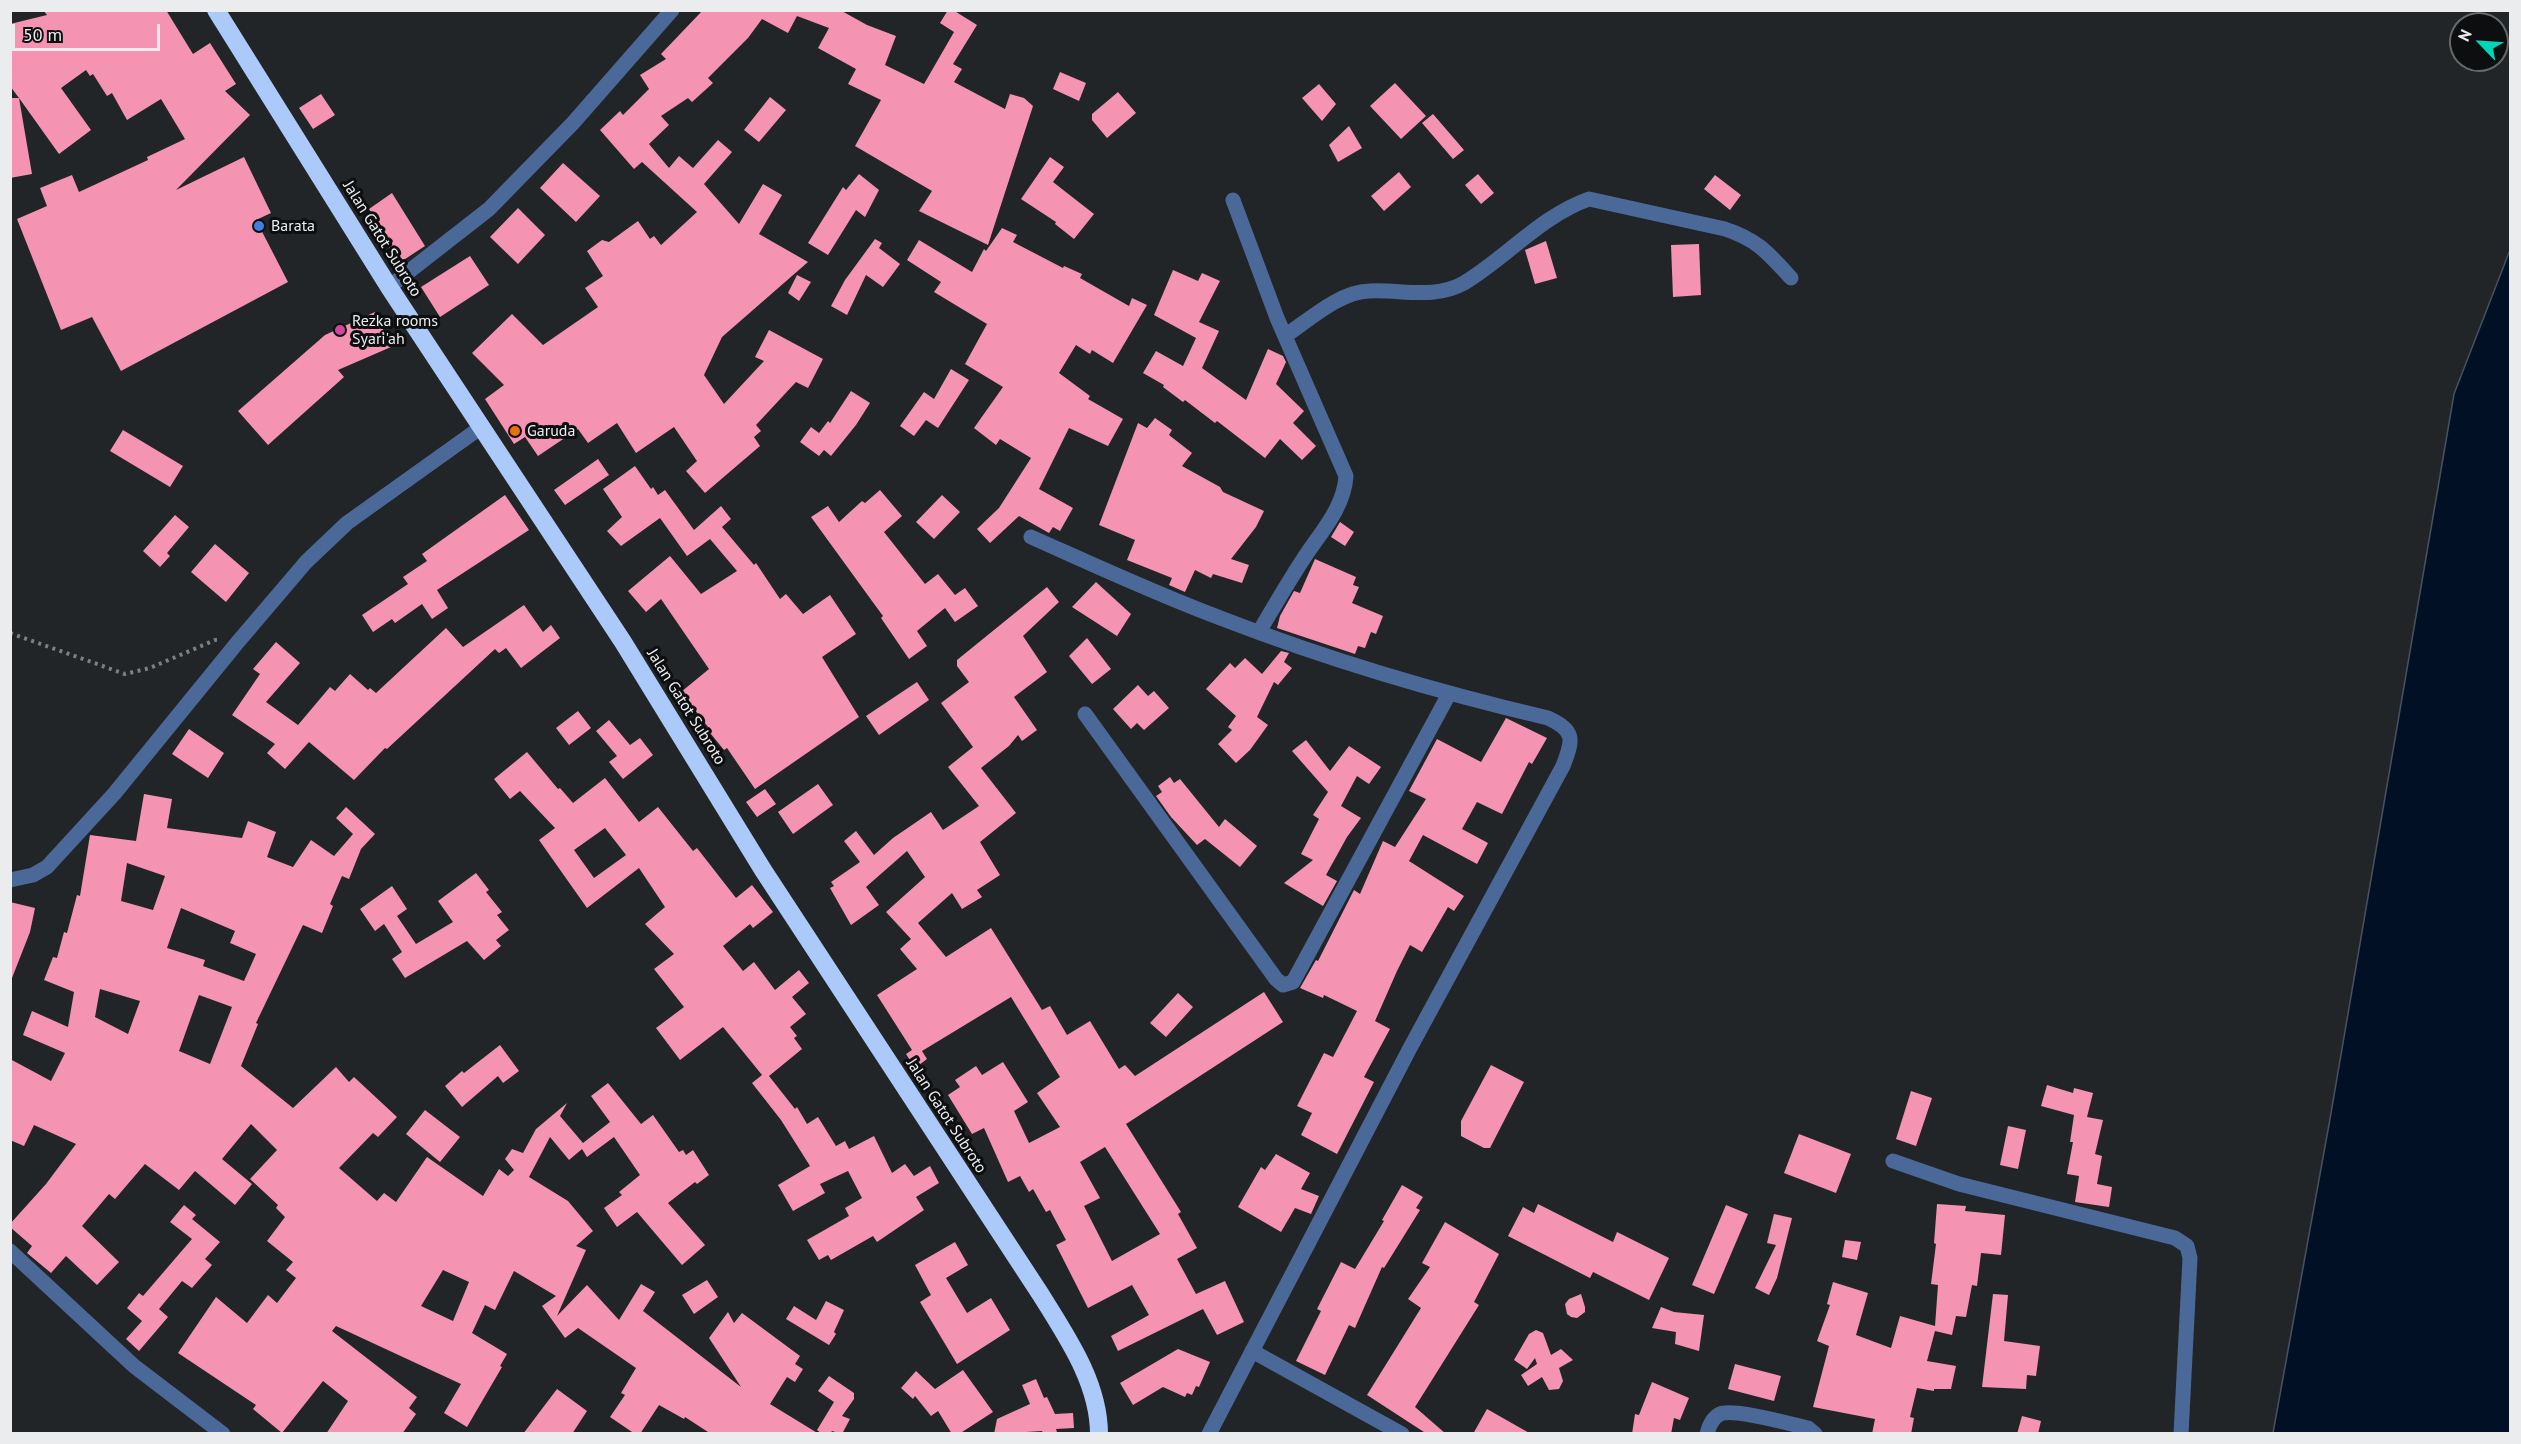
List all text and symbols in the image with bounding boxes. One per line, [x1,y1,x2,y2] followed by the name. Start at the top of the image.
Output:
[15,12,164,50] scale bar
[2449,12,2509,72] north arrow
[23,23,62,46] text: 50 m
[2453,26,2476,44] text: N
[339,177,425,301] street label: Jalan Gatot Subroto
[271,216,315,236] place label: Barata
[252,219,266,233] marker: Barata
[352,311,438,349] place label: Rezka rooms Syari'ah
[333,323,347,337] marker: Rezka rooms Syari'ah
[527,421,575,441] place label: Garuda
[508,424,522,438] marker: Garuda
[643,645,729,769] street label: Jalan Gatot Subroto
[902,1055,990,1177] street label: Jalan Gatot Subroto

